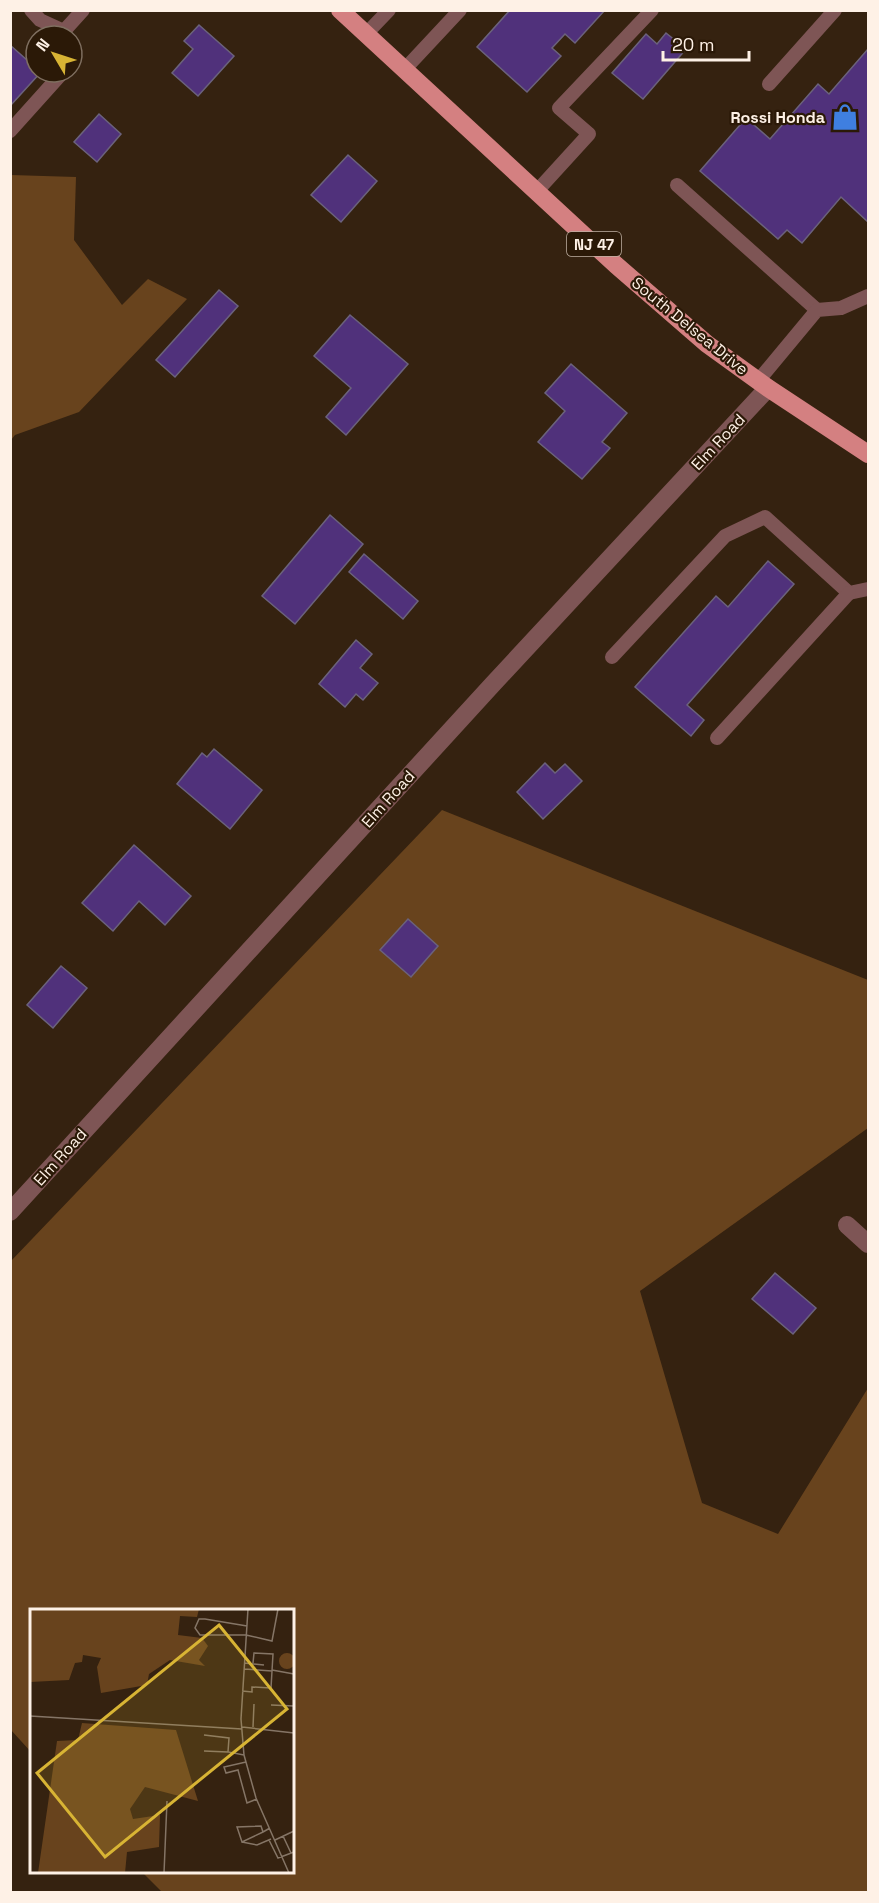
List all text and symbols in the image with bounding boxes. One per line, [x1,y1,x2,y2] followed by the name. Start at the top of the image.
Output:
[24,24,84,84] north arrow
[663,24,748,62] scale bar
[672,33,715,56] text: 20 m
[31,34,54,56] text: N
[830,102,860,132] shop icon: Rossi Honda
[730,107,825,128] place label: Rossi Honda
[567,232,621,256] road number: NJ 47
[627,272,753,380] street label: South Delsea Drive
[686,409,750,475] street label: Elm Road
[357,766,419,832] street label: Elm Road
[29,1124,91,1190] street label: Elm Road
[30,1609,294,1873] inset map

